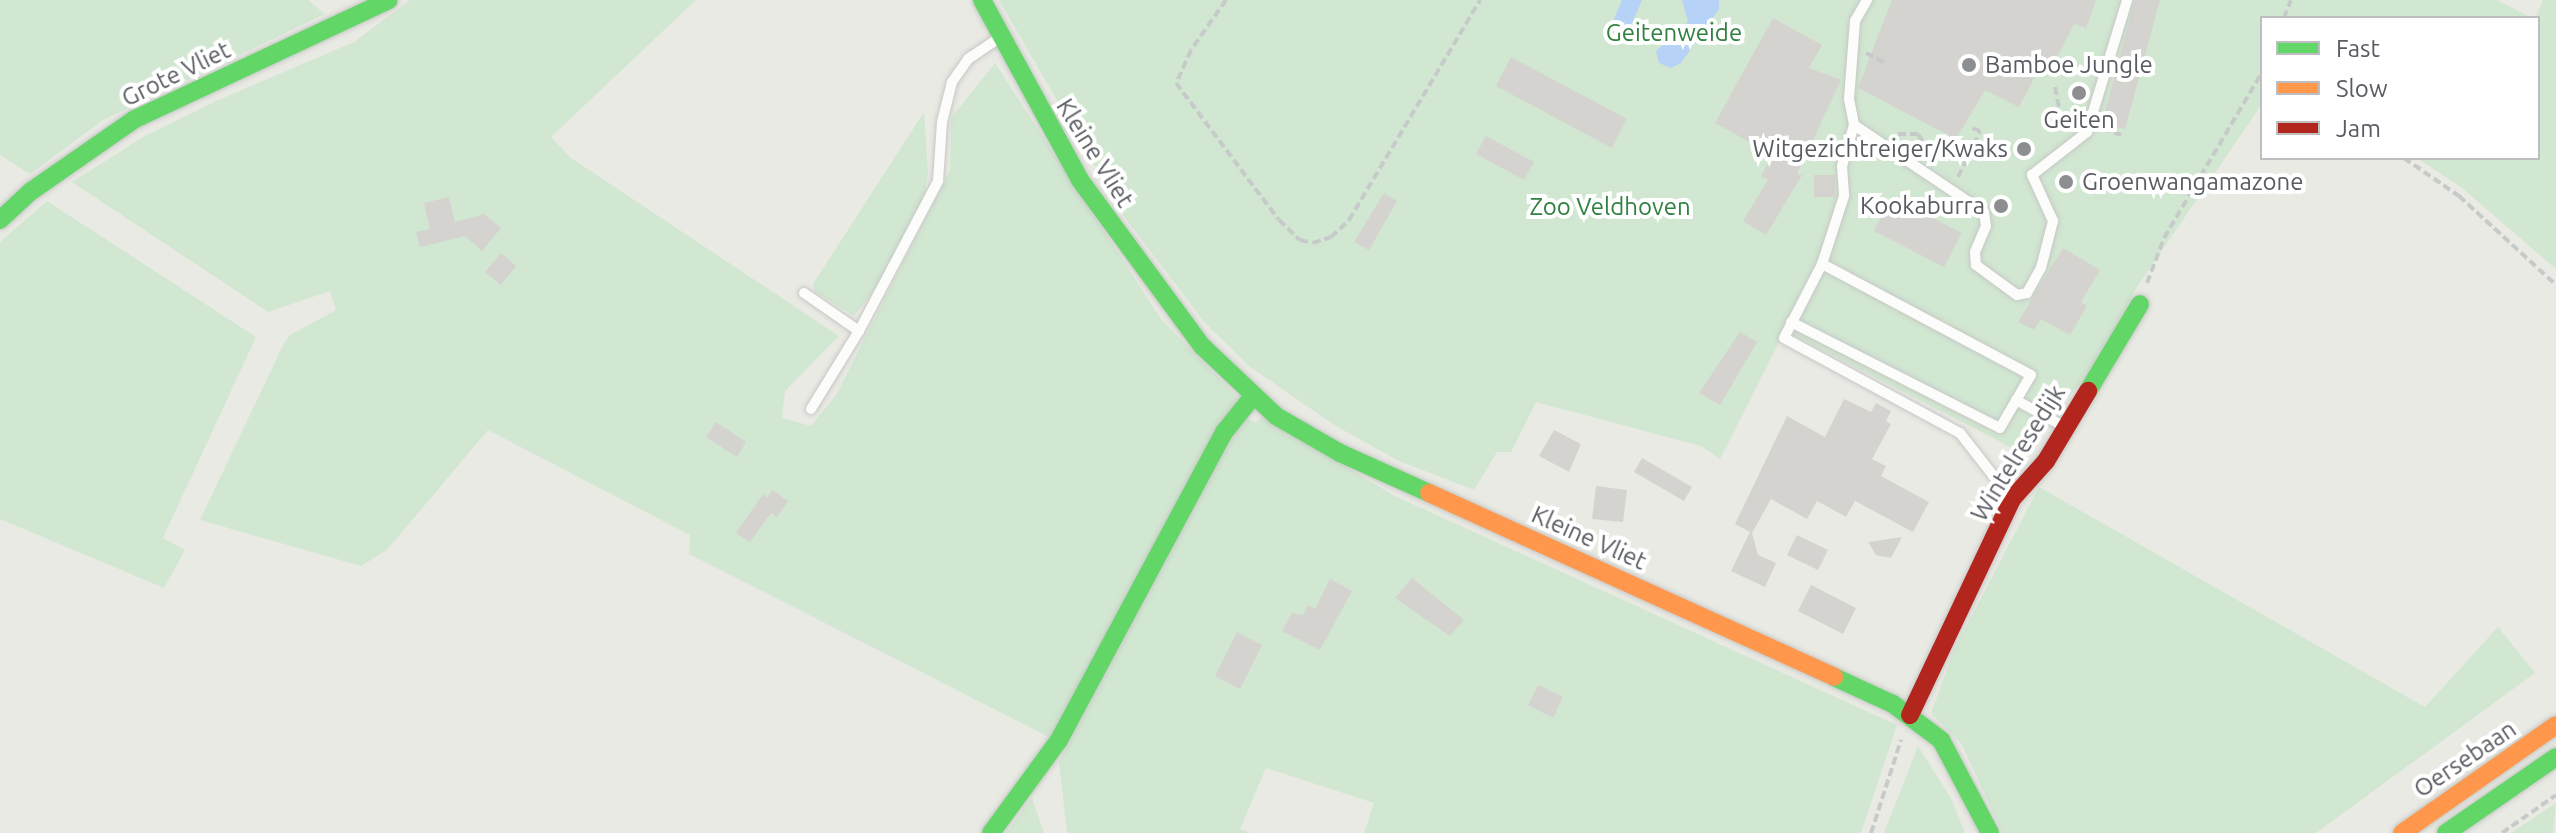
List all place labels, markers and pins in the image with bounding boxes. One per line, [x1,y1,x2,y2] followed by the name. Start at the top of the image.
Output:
[1985,51,2153,79] place label: Bamboe Jungle
[1960,56,1978,74] marker: Bamboe Jungle
[2070,84,2088,102] marker: Geiten
[2043,106,2115,134] place label: Geiten
[1752,135,2008,163] place label: Witgezichtreiger/Kwaks
[2015,140,2033,158] marker: Witgezichtreiger/Kwaks
[2082,168,2304,196] place label: Groenwangamazone
[2057,173,2075,191] marker: Groenwangamazone
[1860,192,1985,220] place label: Kookaburra
[1992,197,2010,215] marker: Kookaburra

